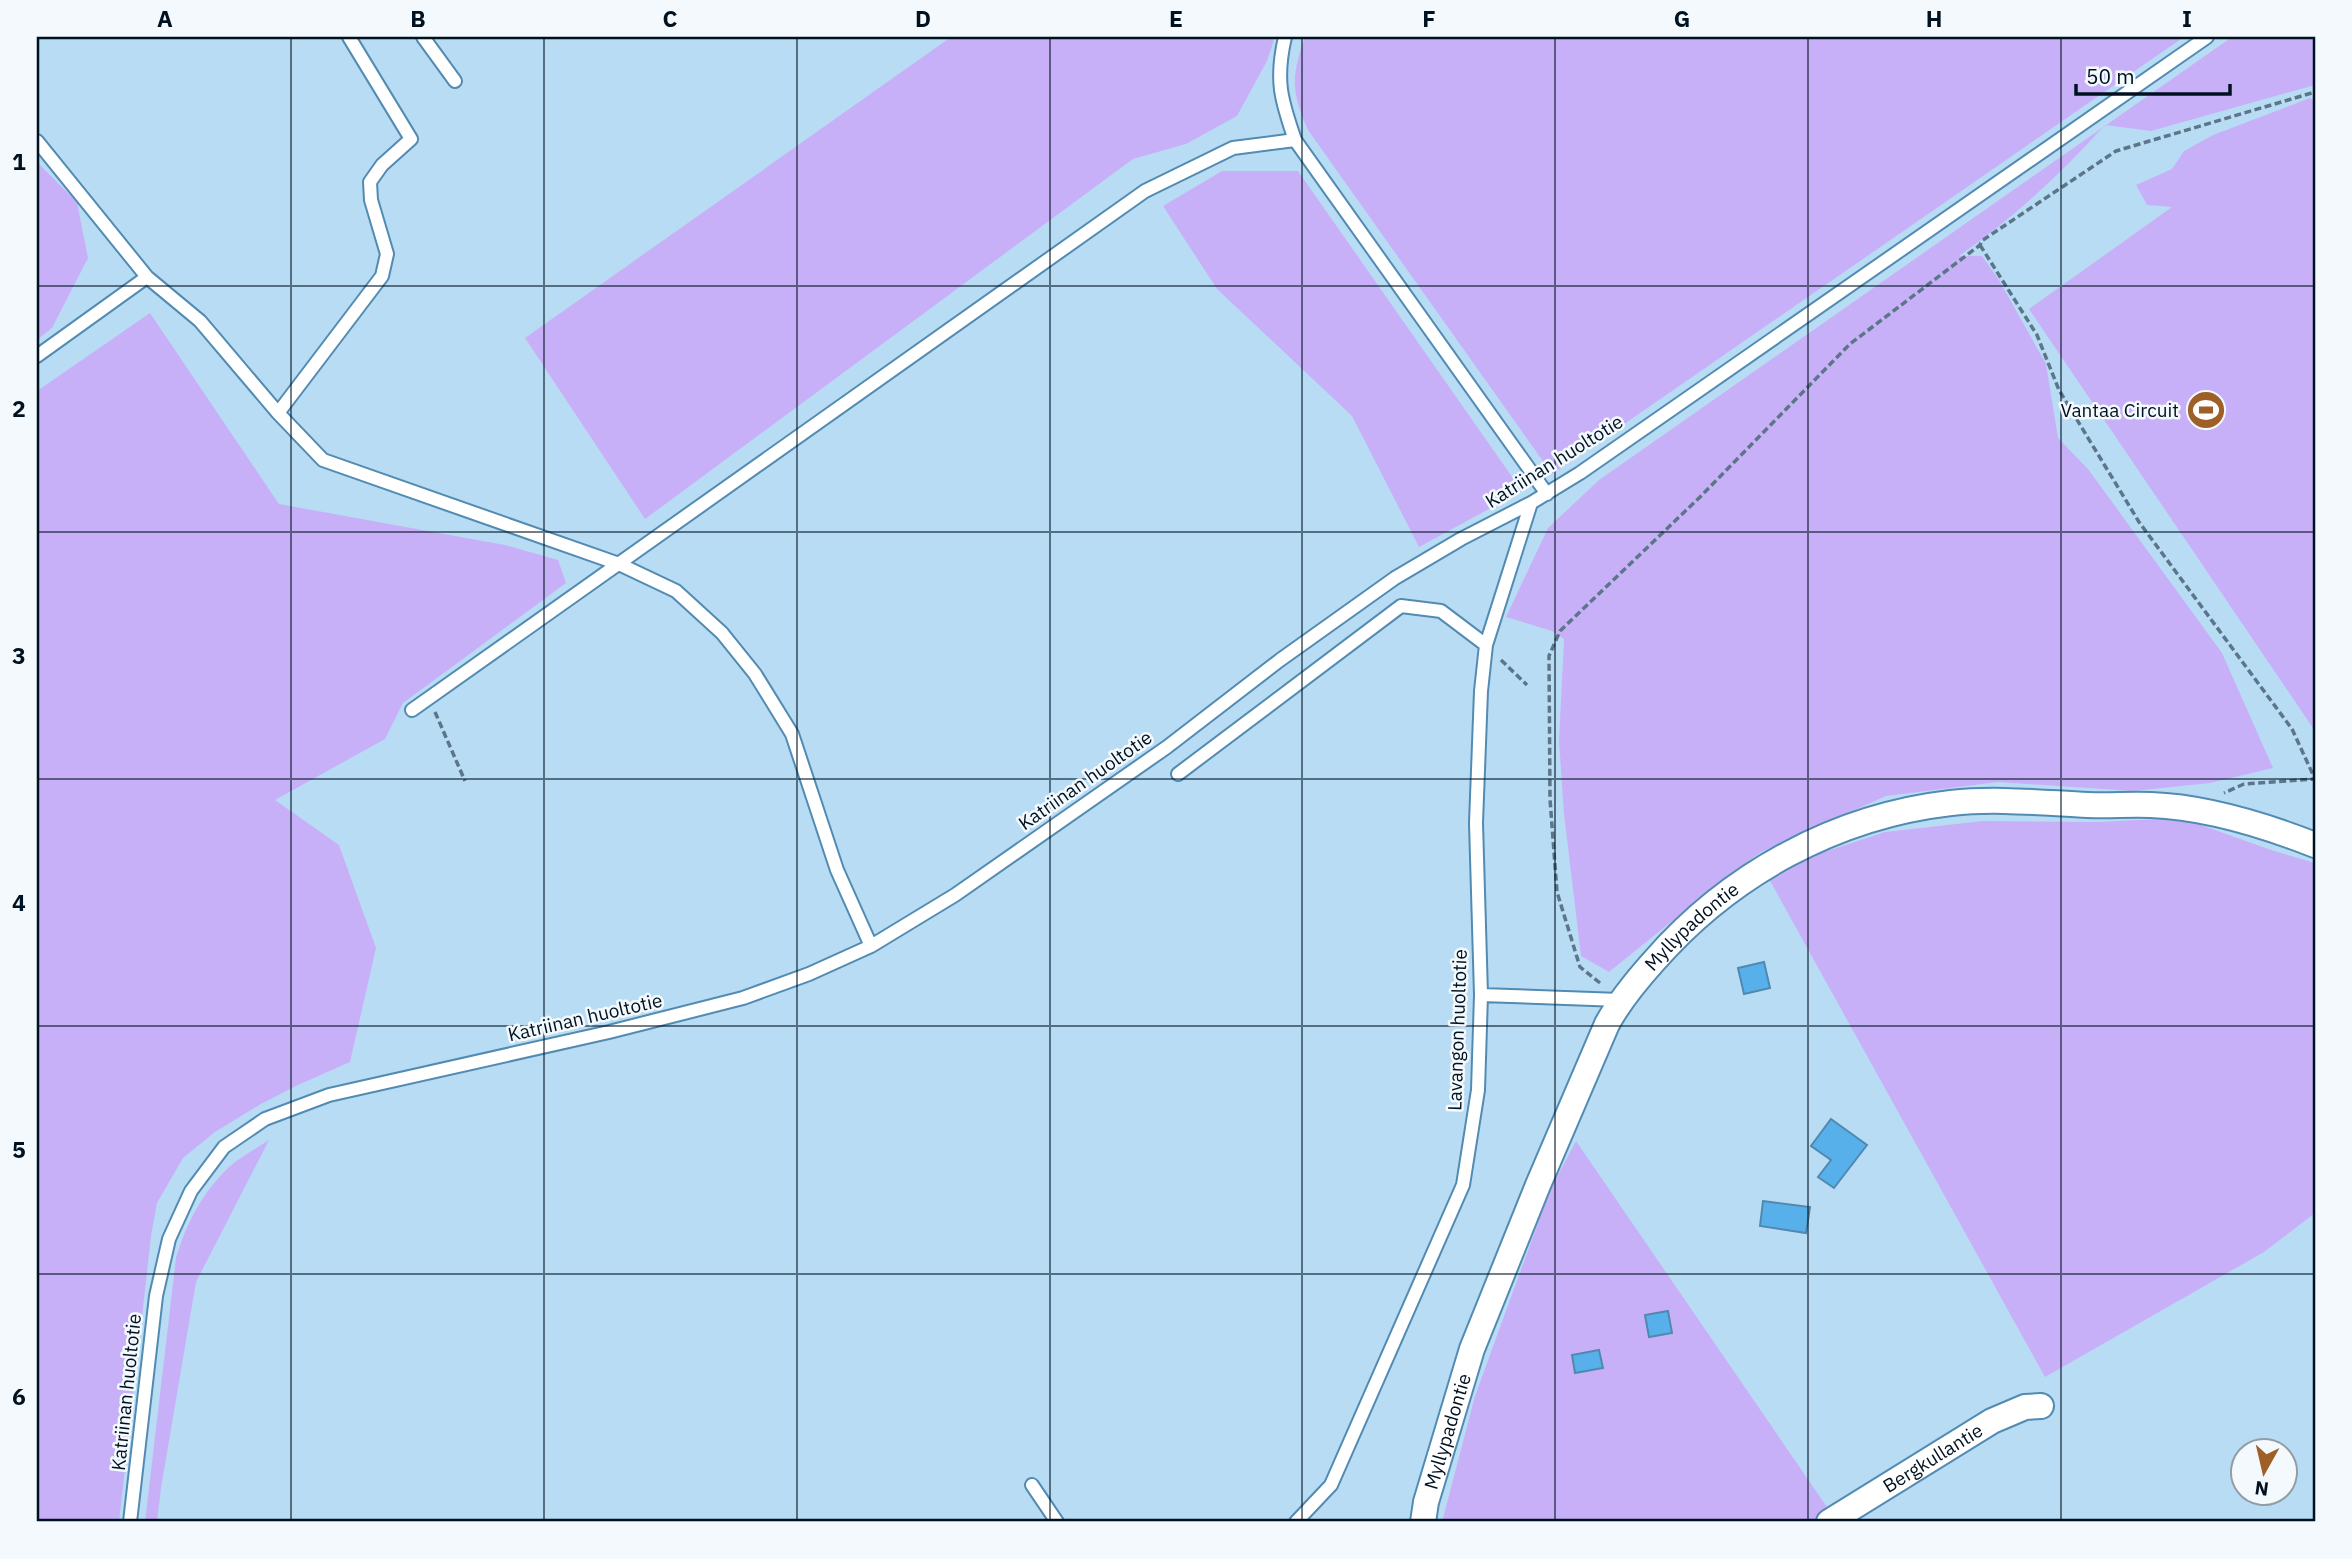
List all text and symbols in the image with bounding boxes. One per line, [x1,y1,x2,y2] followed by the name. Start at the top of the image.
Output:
[157,3,173,33] text: A
[410,3,426,33] text: B
[663,3,678,33] text: C
[915,3,931,33] text: D
[1169,3,1183,33] text: E
[1422,3,1436,33] text: F
[1674,3,1690,33] text: G
[1926,3,1942,33] text: H
[2182,3,2192,33] text: I
[2076,52,2230,96] scale bar
[2086,62,2135,90] text: 50 m
[12,146,26,176] text: 1
[2185,389,2227,431] sports icon: Vantaa Circuit
[12,393,26,423] text: 2
[2060,398,2179,422] place label: Vantaa Circuit
[1481,409,1627,513] street label: Katriinan huoltotie
[12,640,26,670] text: 3
[1014,725,1156,835] street label: Katriinan huoltotie
[1639,877,1743,976] street label: Myllypadontie
[12,887,26,917] text: 4
[1442,949,1472,1111] street label: Lavangon huoltotie
[505,988,665,1046] street label: Katriinan huoltotie
[12,1134,26,1164] text: 5
[106,1312,146,1472] street label: Katriinan huoltotie
[1418,1370,1476,1492] street label: Myllypadontie
[12,1381,26,1411] text: 6
[1878,1418,1987,1498] street label: Bergkullantie
[2230,1436,2300,1506] north arrow
[2253,1476,2270,1502] text: N

